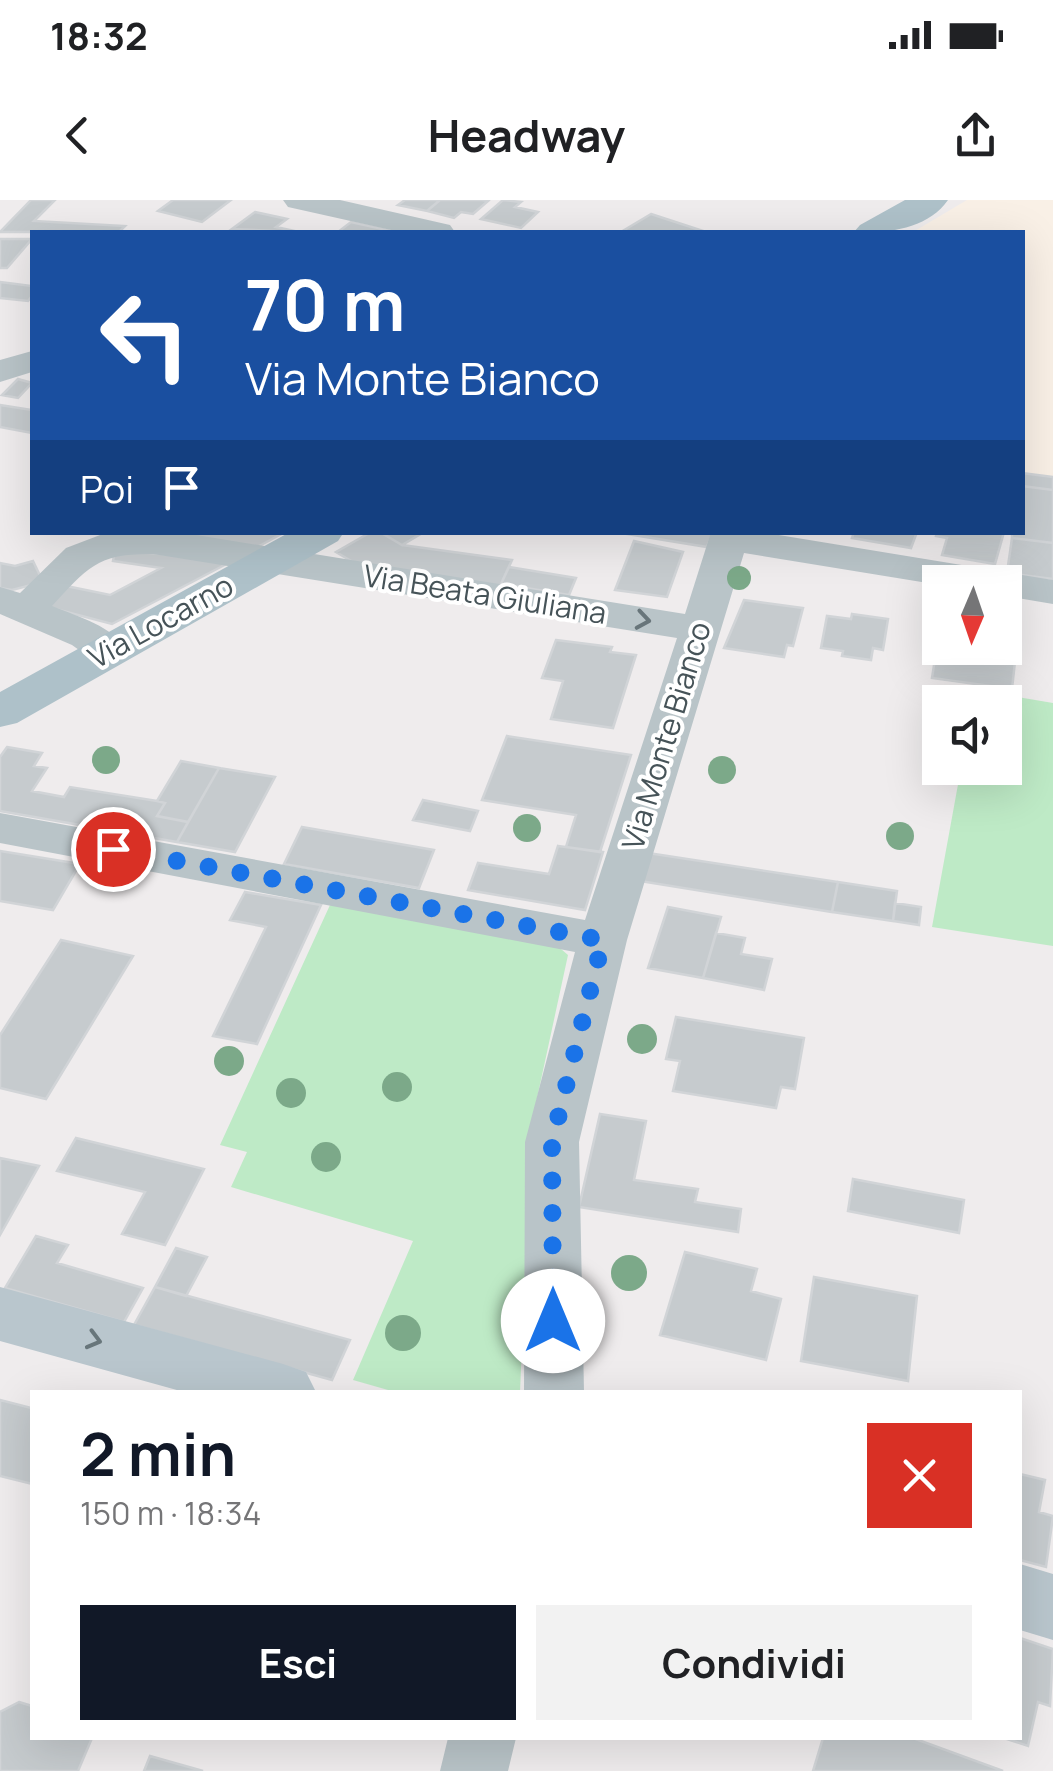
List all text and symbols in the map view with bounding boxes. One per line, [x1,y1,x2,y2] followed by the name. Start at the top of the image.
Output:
[50,9,148,61] text: 18:32
[428,104,625,166] text: Headway
[50,108,105,163] icon: back
[948,108,1003,163] icon: share
[245,256,405,352] text: 70 m
[80,270,210,400] icon: left
[245,347,600,409] text: Via Monte Bianco
[154,460,209,515] icon: arrive
[80,462,134,514] text: Poi
[361,554,610,633] street label: Via Beata Giuliana
[81,564,240,677] street label: Via Locarno
[922,565,1022,665] north arrow
[922,565,1022,785] map controls
[635,609,652,630] one-way arrow
[611,616,720,855] street label: Via Monte Bianco
[922,685,1022,785] button: sound
[71,807,156,892] pin
[86,822,141,877] icon: arrive
[501,1269,605,1373] position arrow
[85,1328,102,1349] one-way arrow
[80,1412,236,1494] text: 2 min
[867,1423,972,1528] button: close
[80,1491,261,1535] text: 150 m · 18:34
[80,1605,516,1720] button: Esci
[536,1605,972,1720] button: Condividi

